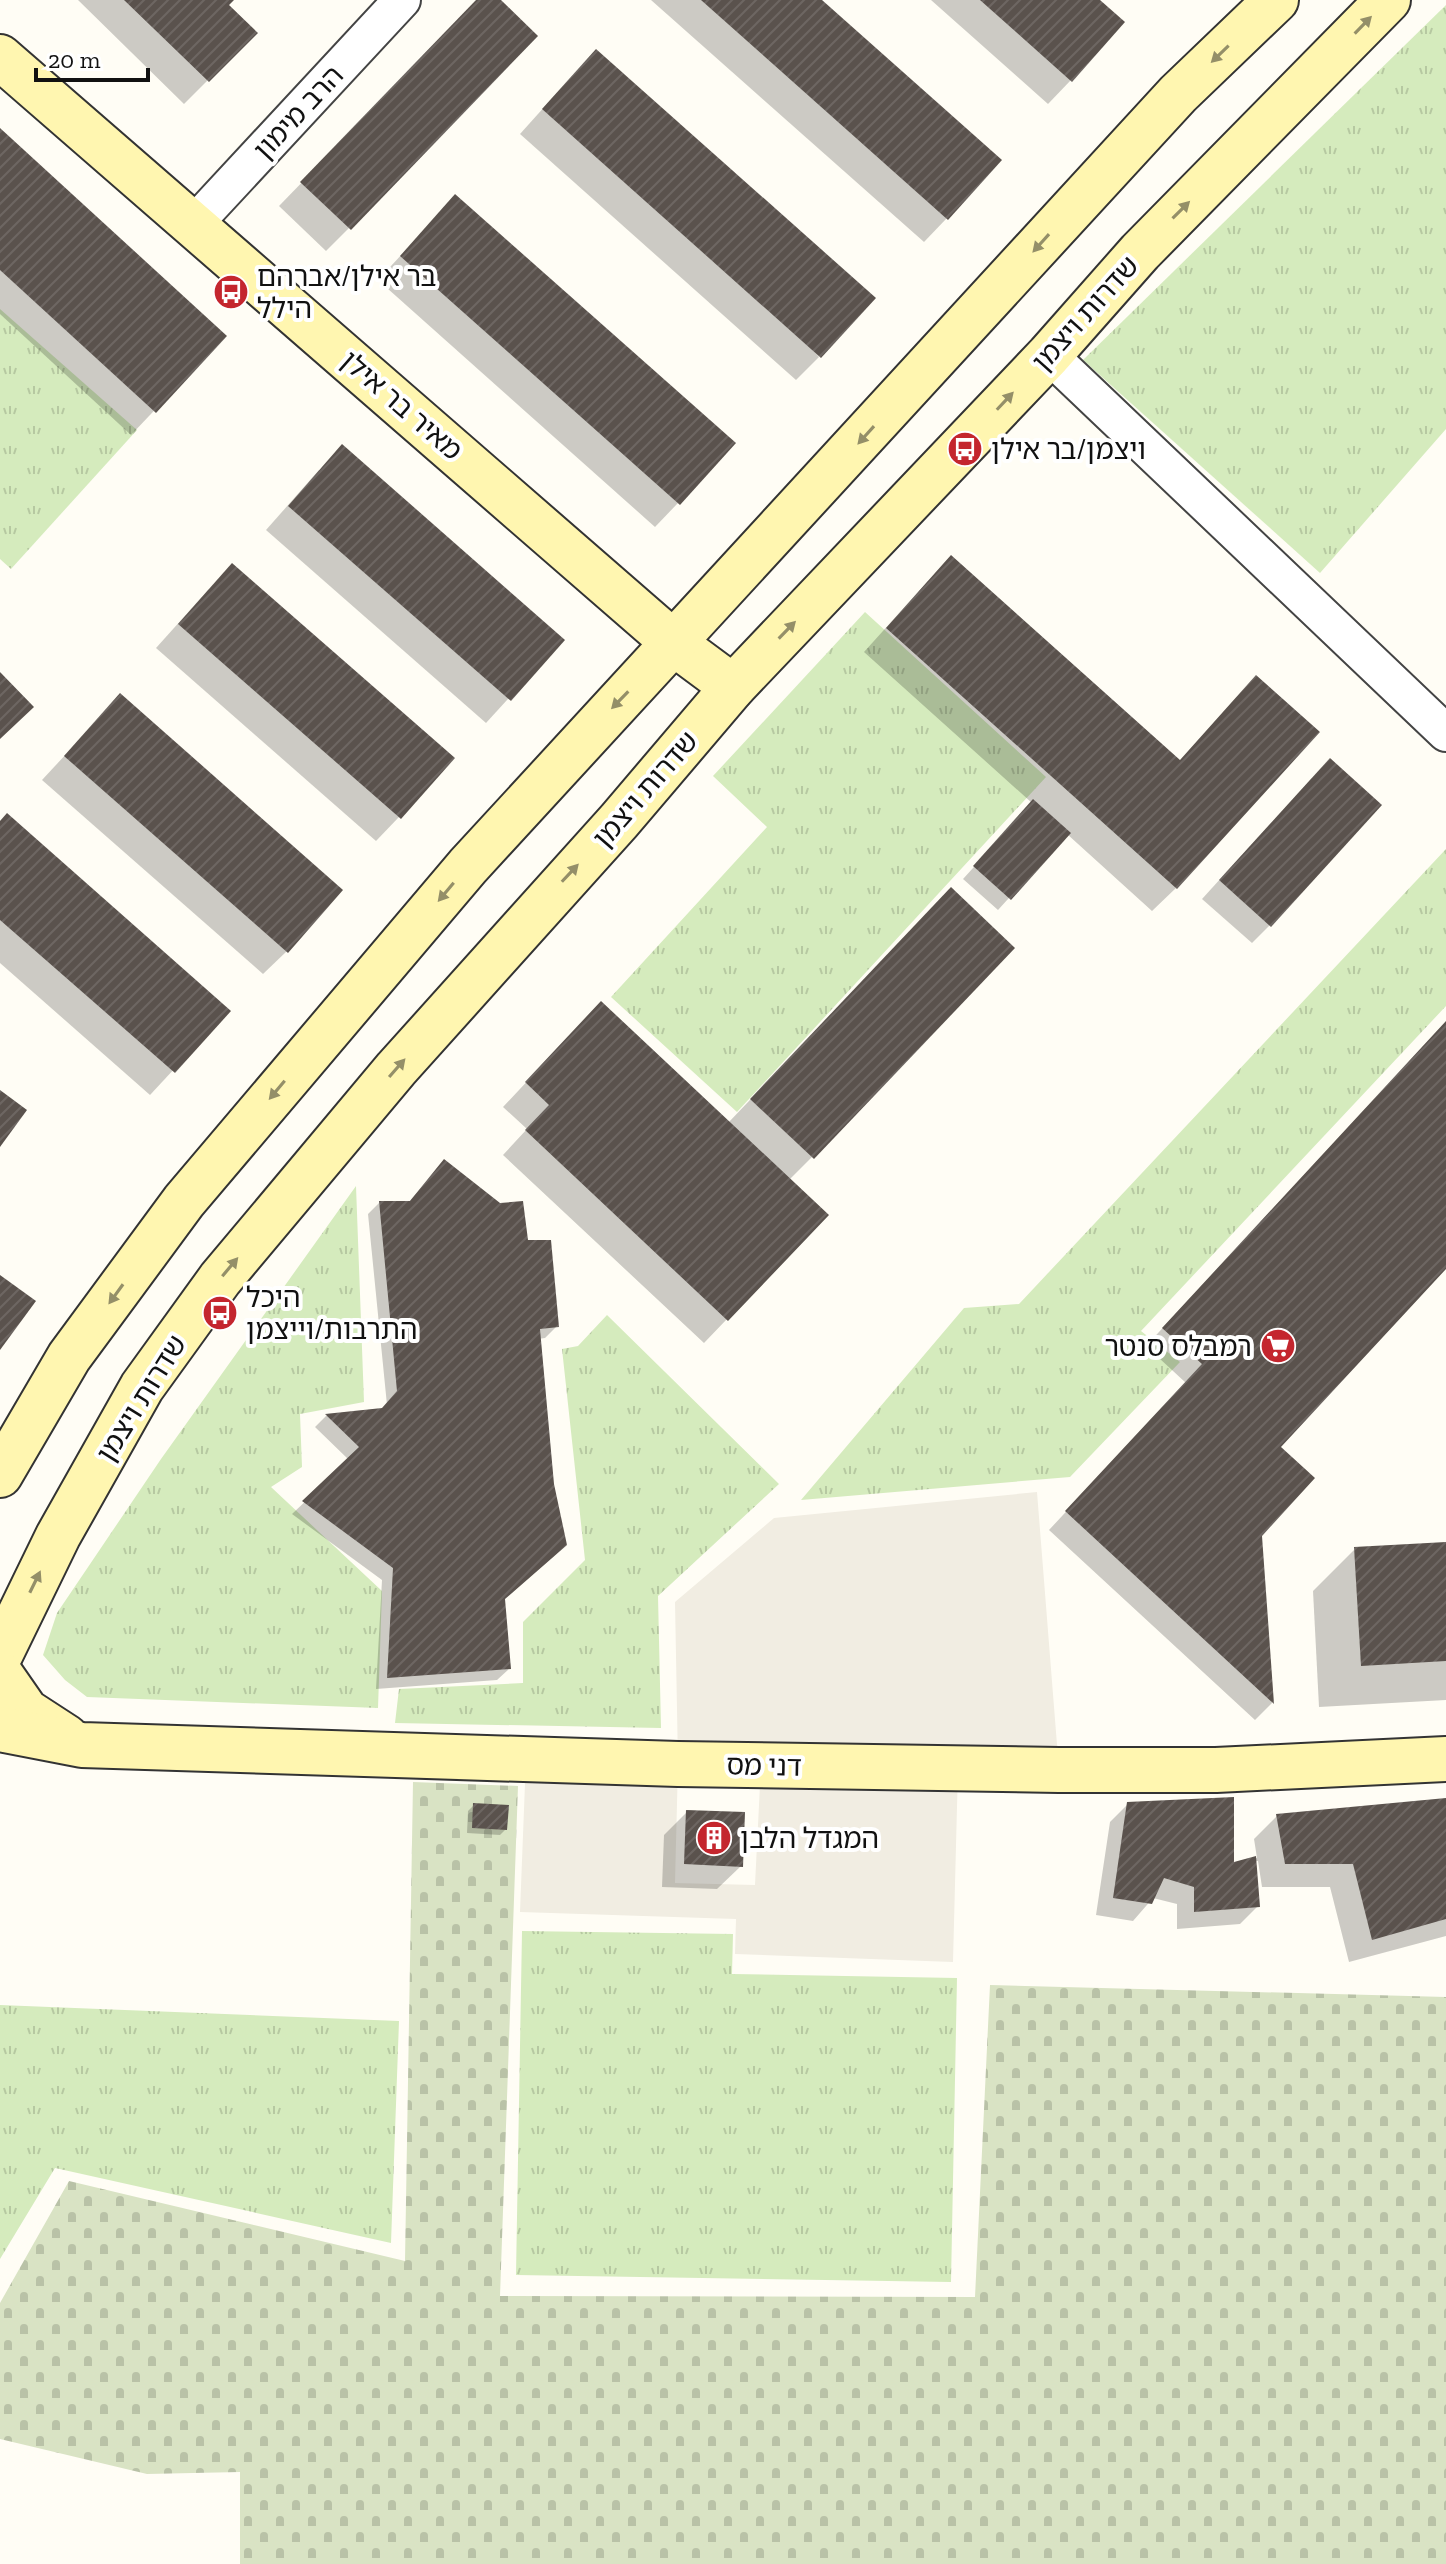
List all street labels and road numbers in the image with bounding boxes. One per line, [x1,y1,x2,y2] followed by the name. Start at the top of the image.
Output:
[247,59,350,166] street label: הרב מימון
[1025,249,1146,378] street label: שדרות ויצמן
[334,344,469,467] street label: מאיר בר אילן
[586,724,705,854] street label: שדרות ויצמן
[89,1329,193,1468] street label: שדרות ויצמן
[726,1748,802,1783] street label: דני מס

